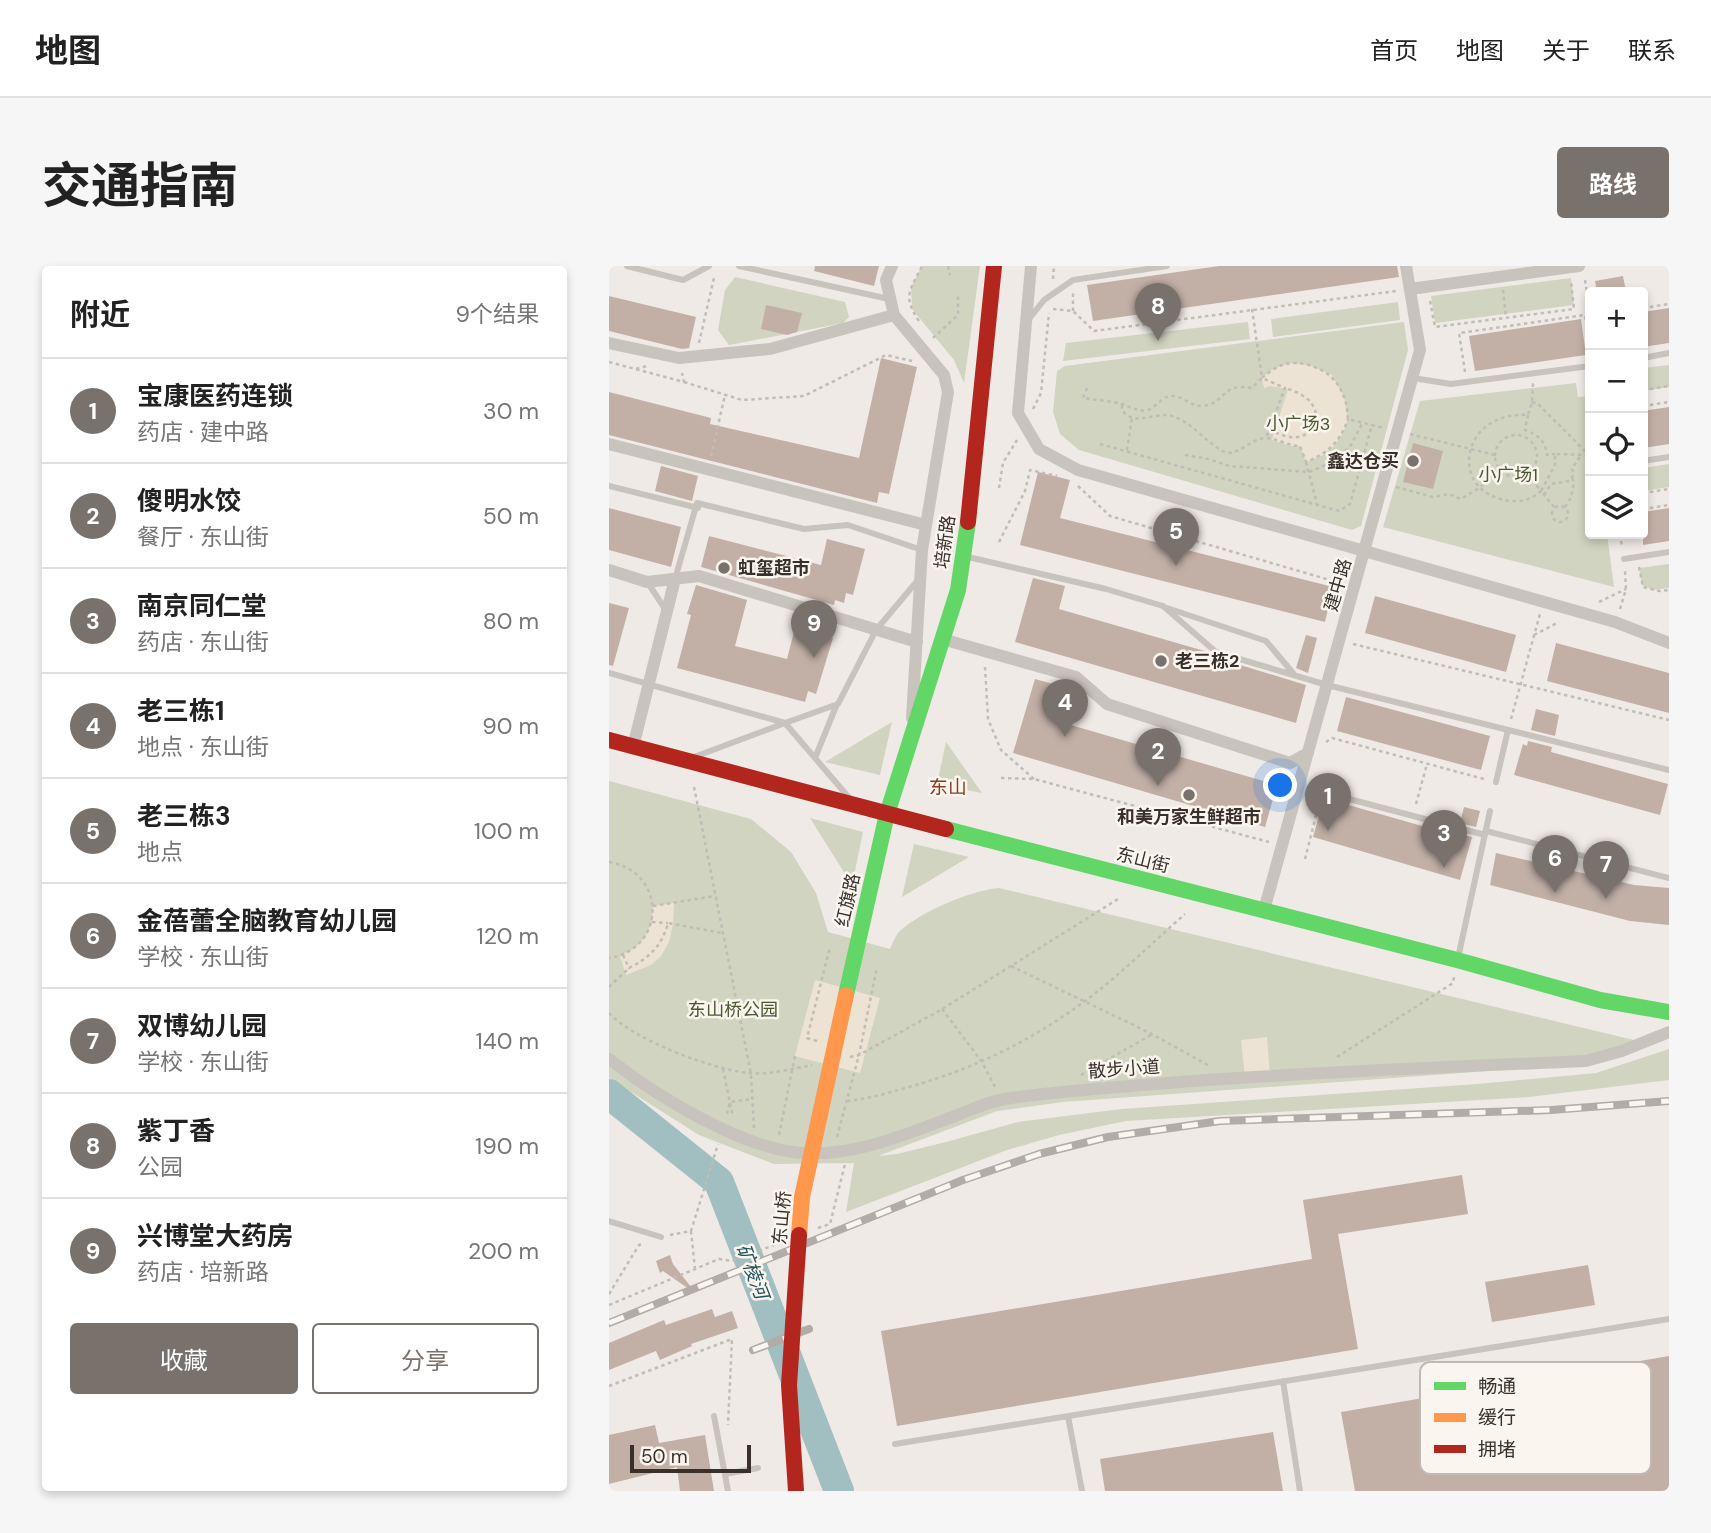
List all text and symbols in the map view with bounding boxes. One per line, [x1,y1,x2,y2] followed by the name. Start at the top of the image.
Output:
[35,29,101,72] text: 地图
[1370,35,1418,66] text: 首页
[1456,35,1504,66] text: 地图
[1542,35,1590,66] text: 关于
[1628,35,1676,66] text: 联系
[1557,147,1669,218] button: 路线
[42,154,238,218] text: 交通指南
[1135,283,1181,341] pin: 8
[1585,287,1648,539] map controls
[1585,287,1648,350] button: +
[70,295,130,334] text: 附近
[456,299,539,329] text: 9个结果
[1585,350,1648,413] button: −
[137,379,293,413] text: 宝康医药连锁
[89,396,97,426] text: 1
[483,396,539,426] text: 30 m
[1266,412,1330,436] park label: 小广场3
[1585,413,1648,476] button: locate
[137,417,269,447] text: 药店 · 建中路
[1327,449,1399,473] place label: 鑫达仓买
[1405,453,1421,469] marker: 鑫达仓买
[1478,463,1538,487] park label: 小广场1
[1585,476,1648,539] button: layers
[137,484,241,518] text: 傻明水饺
[86,501,100,531] text: 2
[483,501,539,531] text: 50 m
[1153,508,1199,566] pin: 5
[929,514,961,570] street label: 培新路
[137,522,269,552] text: 餐厅 · 东山街
[738,556,810,580] place label: 虹玺超市
[1319,556,1357,614] street label: 建中路
[716,560,732,576] marker: 虹玺超市
[137,589,267,623] text: 南京同仁堂
[791,600,837,658] pin: 9
[86,606,100,636] text: 3
[483,606,539,636] text: 80 m
[137,627,269,657] text: 药店 · 东山街
[1175,649,1239,673] place label: 老三栋2
[1153,653,1169,669] marker: 老三栋2
[1042,679,1088,737] pin: 4
[137,694,224,728] text: 老三栋1
[86,711,100,741] text: 4
[482,711,539,741] text: 90 m
[1135,728,1181,786] pin: 2
[137,732,269,762] text: 地点 · 东山街
[1263,768,1297,802] your location
[1305,773,1351,831] pin: 1
[929,775,967,800] district label: 东山
[1181,787,1197,803] marker: 和美万家生鲜超市
[137,799,231,833] text: 老三栋3
[1117,805,1261,829] place label: 和美万家生鲜超市
[1421,810,1467,868] pin: 3
[86,816,100,846] text: 5
[474,816,539,846] text: 100 m
[1532,835,1578,893] pin: 6
[137,837,183,867] text: 地点
[1583,841,1629,899] pin: 7
[1114,842,1172,878] street label: 东山街
[830,871,866,929] street label: 红旗路
[137,904,397,938] text: 金蓓蕾全脑教育幼儿园
[86,921,100,951] text: 6
[476,921,539,951] text: 120 m
[137,942,269,972] text: 学校 · 东山街
[688,998,778,1022] park label: 东山桥公园
[137,1009,267,1043] text: 双博幼儿园
[87,1026,99,1056] text: 7
[476,1026,539,1056] text: 140 m
[137,1047,269,1077] text: 学校 · 东山街
[1087,1055,1161,1083] street label: 散步小道
[137,1114,215,1148] text: 紫丁香
[86,1131,100,1161] text: 8
[475,1131,539,1161] text: 190 m
[137,1152,183,1182] text: 公园
[768,1190,796,1246] street label: 东山桥
[137,1219,293,1253] text: 兴博堂大药房
[86,1236,100,1266] text: 9
[468,1236,539,1266] text: 200 m
[731,1240,776,1306] water label: 矿棱河
[137,1257,269,1287] text: 药店 · 培新路
[70,1323,298,1394] button: 收藏
[312,1323,539,1394] button: 分享
[1420,1362,1651,1474] legend
[1478,1374,1516,1399] text: 畅通
[1478,1405,1516,1430] text: 缓行
[1478,1437,1516,1462] text: 拥堵
[630,1442,751,1474] scale bar
[641,1444,688,1469] text: 50 m

